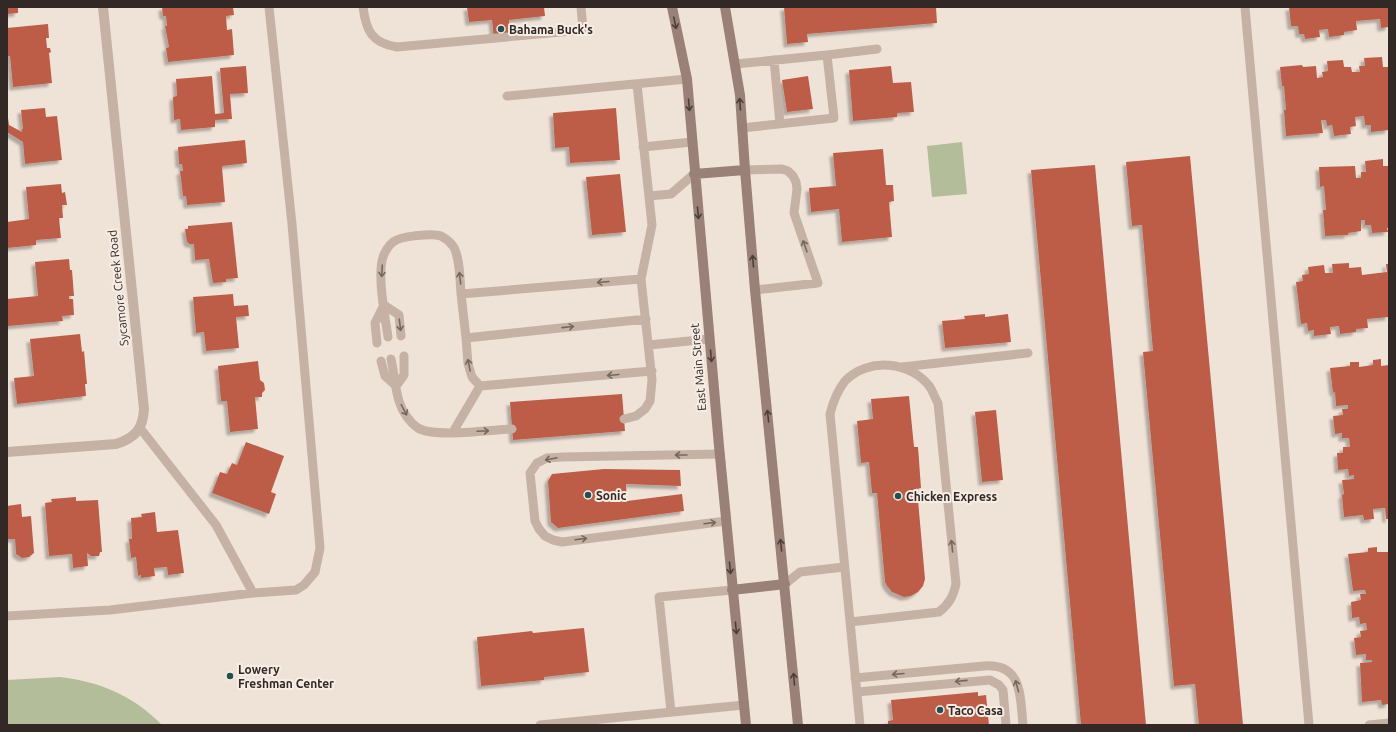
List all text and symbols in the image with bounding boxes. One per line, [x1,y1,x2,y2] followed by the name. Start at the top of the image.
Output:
[672,16,680,29] one-way arrow
[509,23,593,36] place label: Bahama Buck's
[496,24,506,34] marker: Bahama Buck's
[685,98,692,111] one-way arrow
[737,98,744,111] one-way arrow
[694,206,701,219] one-way arrow
[105,229,131,347] street label: Sycamore Creek Road
[801,240,808,253] one-way arrow
[749,255,756,268] one-way arrow
[378,264,385,277] one-way arrow
[456,272,463,285] one-way arrow
[597,279,610,286] one-way arrow
[396,318,404,331] one-way arrow
[688,322,708,411] street label: East Main Street
[561,324,574,331] one-way arrow
[707,349,714,362] one-way arrow
[465,359,473,372] one-way arrow
[607,371,620,378] one-way arrow
[400,403,408,415] one-way arrow
[764,410,772,423] one-way arrow
[476,427,489,434] one-way arrow
[675,451,688,458] one-way arrow
[545,455,558,463] one-way arrow
[596,489,626,502] place label: Sonic
[583,490,593,500] marker: Sonic
[906,490,998,503] place label: Chicken Express
[893,491,903,501] marker: Chicken Express
[703,519,716,527] one-way arrow
[574,535,587,543] one-way arrow
[777,539,785,552] one-way arrow
[948,540,956,553] one-way arrow
[727,561,734,574] one-way arrow
[733,621,740,634] one-way arrow
[238,663,334,690] place label: Lowery Freshman Center
[225,671,235,681] marker: Lowery Freshman Center
[892,671,905,678] one-way arrow
[790,673,797,686] one-way arrow
[955,678,968,685] one-way arrow
[1013,680,1021,693] one-way arrow
[948,704,1003,717] place label: Taco Casa
[935,705,945,715] marker: Taco Casa

